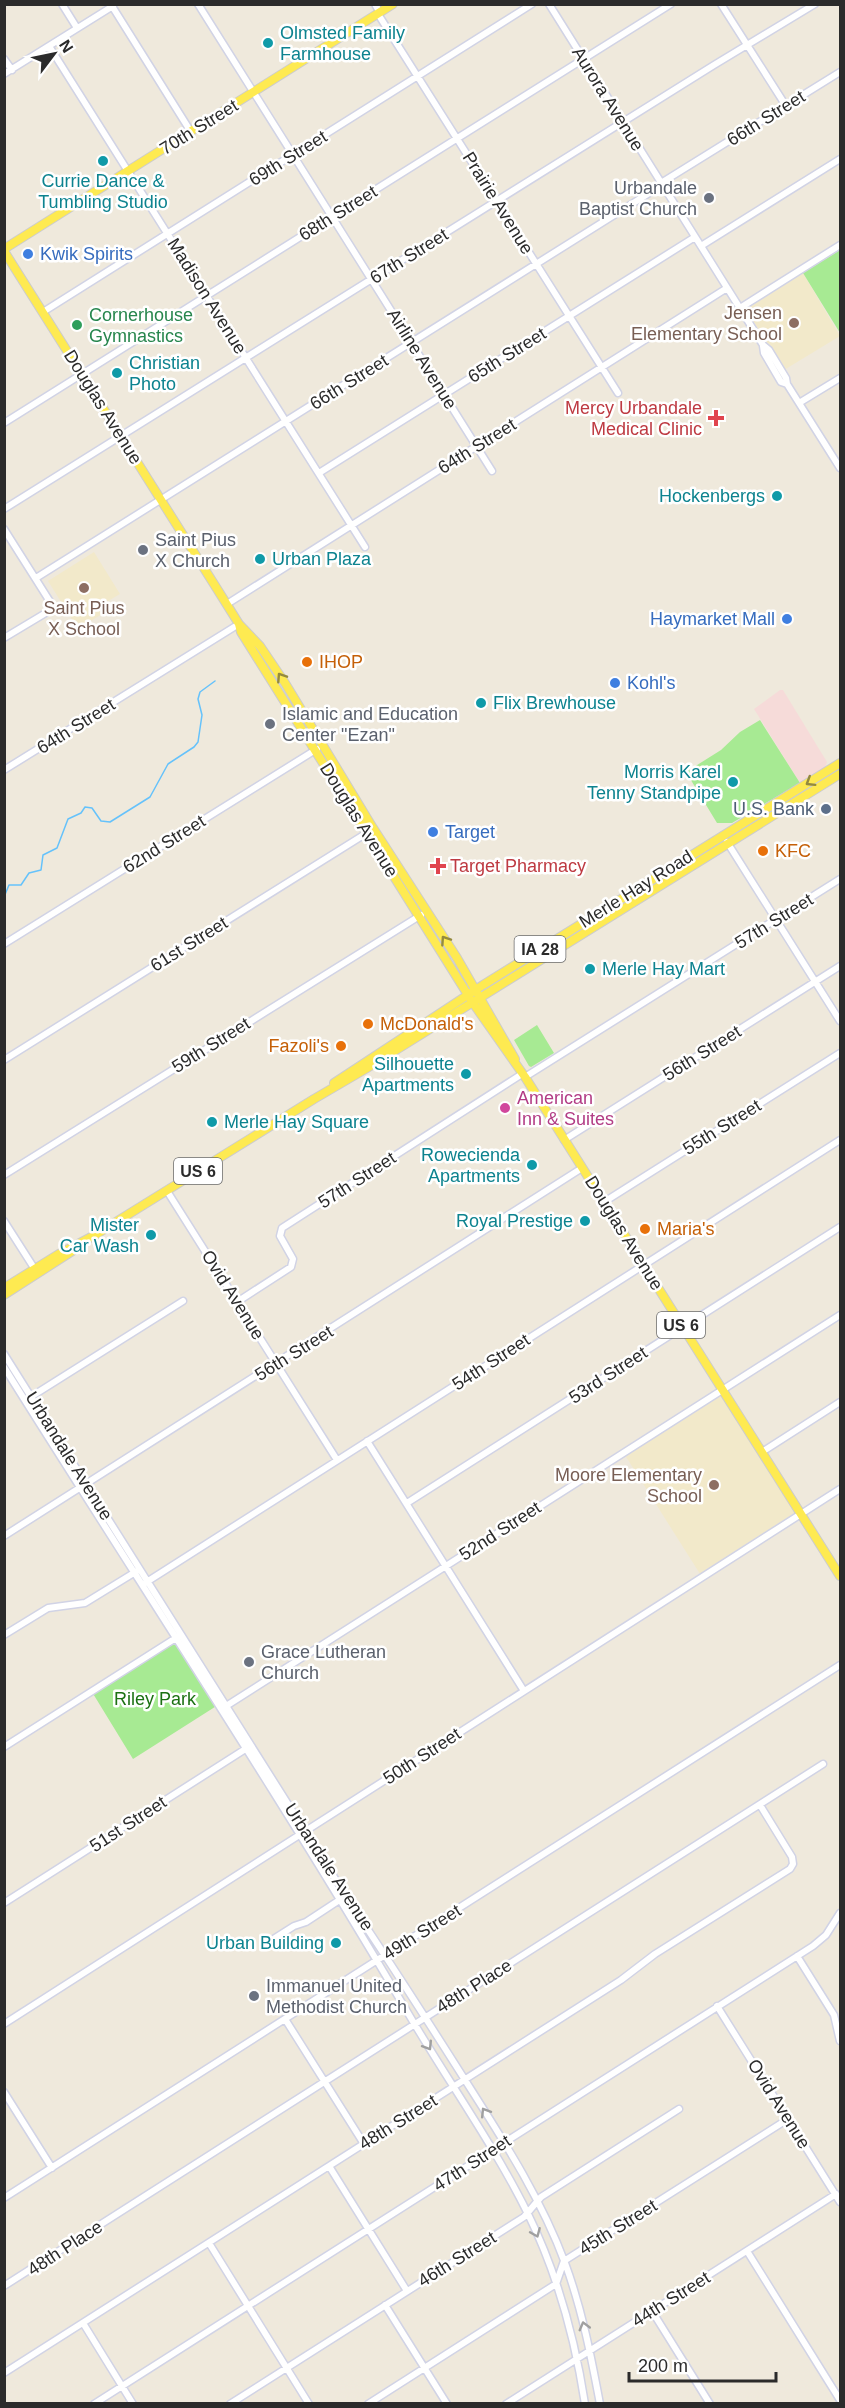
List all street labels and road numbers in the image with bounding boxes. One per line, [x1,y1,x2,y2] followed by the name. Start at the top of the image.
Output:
[568,43,648,155] street label: Aurora Avenue
[723,86,809,150] street label: 66th Street
[156,95,242,159] street label: 70th Street
[245,126,331,190] street label: 69th Street
[459,148,537,258] street label: Prairie Avenue
[295,181,381,245] street label: 68th Street
[366,224,452,288] street label: 67th Street
[163,234,251,358] street label: Madison Avenue
[383,305,461,413] street label: Airline Avenue
[464,323,550,387] street label: 65th Street
[60,346,146,468] street label: Douglas Avenue
[306,350,392,414] street label: 66th Street
[434,414,520,478] street label: 64th Street
[33,694,119,758] street label: 64th Street
[316,759,402,881] street label: Douglas Avenue
[119,811,209,877] street label: 62nd Street
[576,846,696,932] street label: Merle Hay Road
[731,889,817,953] street label: 57th Street
[147,912,231,976] street label: 61st Street
[514,936,566,962] road number: IA 28
[168,1013,254,1077] street label: 59th Street
[659,1021,745,1085] street label: 56th Street
[679,1095,765,1159] street label: 55th Street
[315,1148,399,1212] street label: 57th Street
[174,1158,222,1184] road number: US 6
[581,1172,667,1294] street label: Douglas Avenue
[198,1247,268,1343] street label: Ovid Avenue
[657,1312,705,1338] road number: US 6
[251,1321,337,1385] street label: 56th Street
[449,1330,533,1394] street label: 54th Street
[565,1342,651,1408] street label: 53rd Street
[21,1388,117,1524] street label: Urbandale Avenue
[456,1497,544,1565] street label: 52nd Street
[380,1724,464,1788] street label: 50th Street
[86,1792,170,1856] street label: 51st Street
[280,1800,378,1934] street label: Urbandale Avenue
[379,1900,465,1964] street label: 49th Street
[433,1955,515,2017] street label: 48th Place
[744,2056,814,2152] street label: Ovid Avenue
[355,2090,441,2154] street label: 48th Street
[430,2131,514,2195] street label: 47th Street
[575,2195,661,2259] street label: 45th Street
[24,2216,106,2280] street label: 48th Place
[414,2227,500,2291] street label: 46th Street
[628,2267,714,2331] street label: 44th Street

